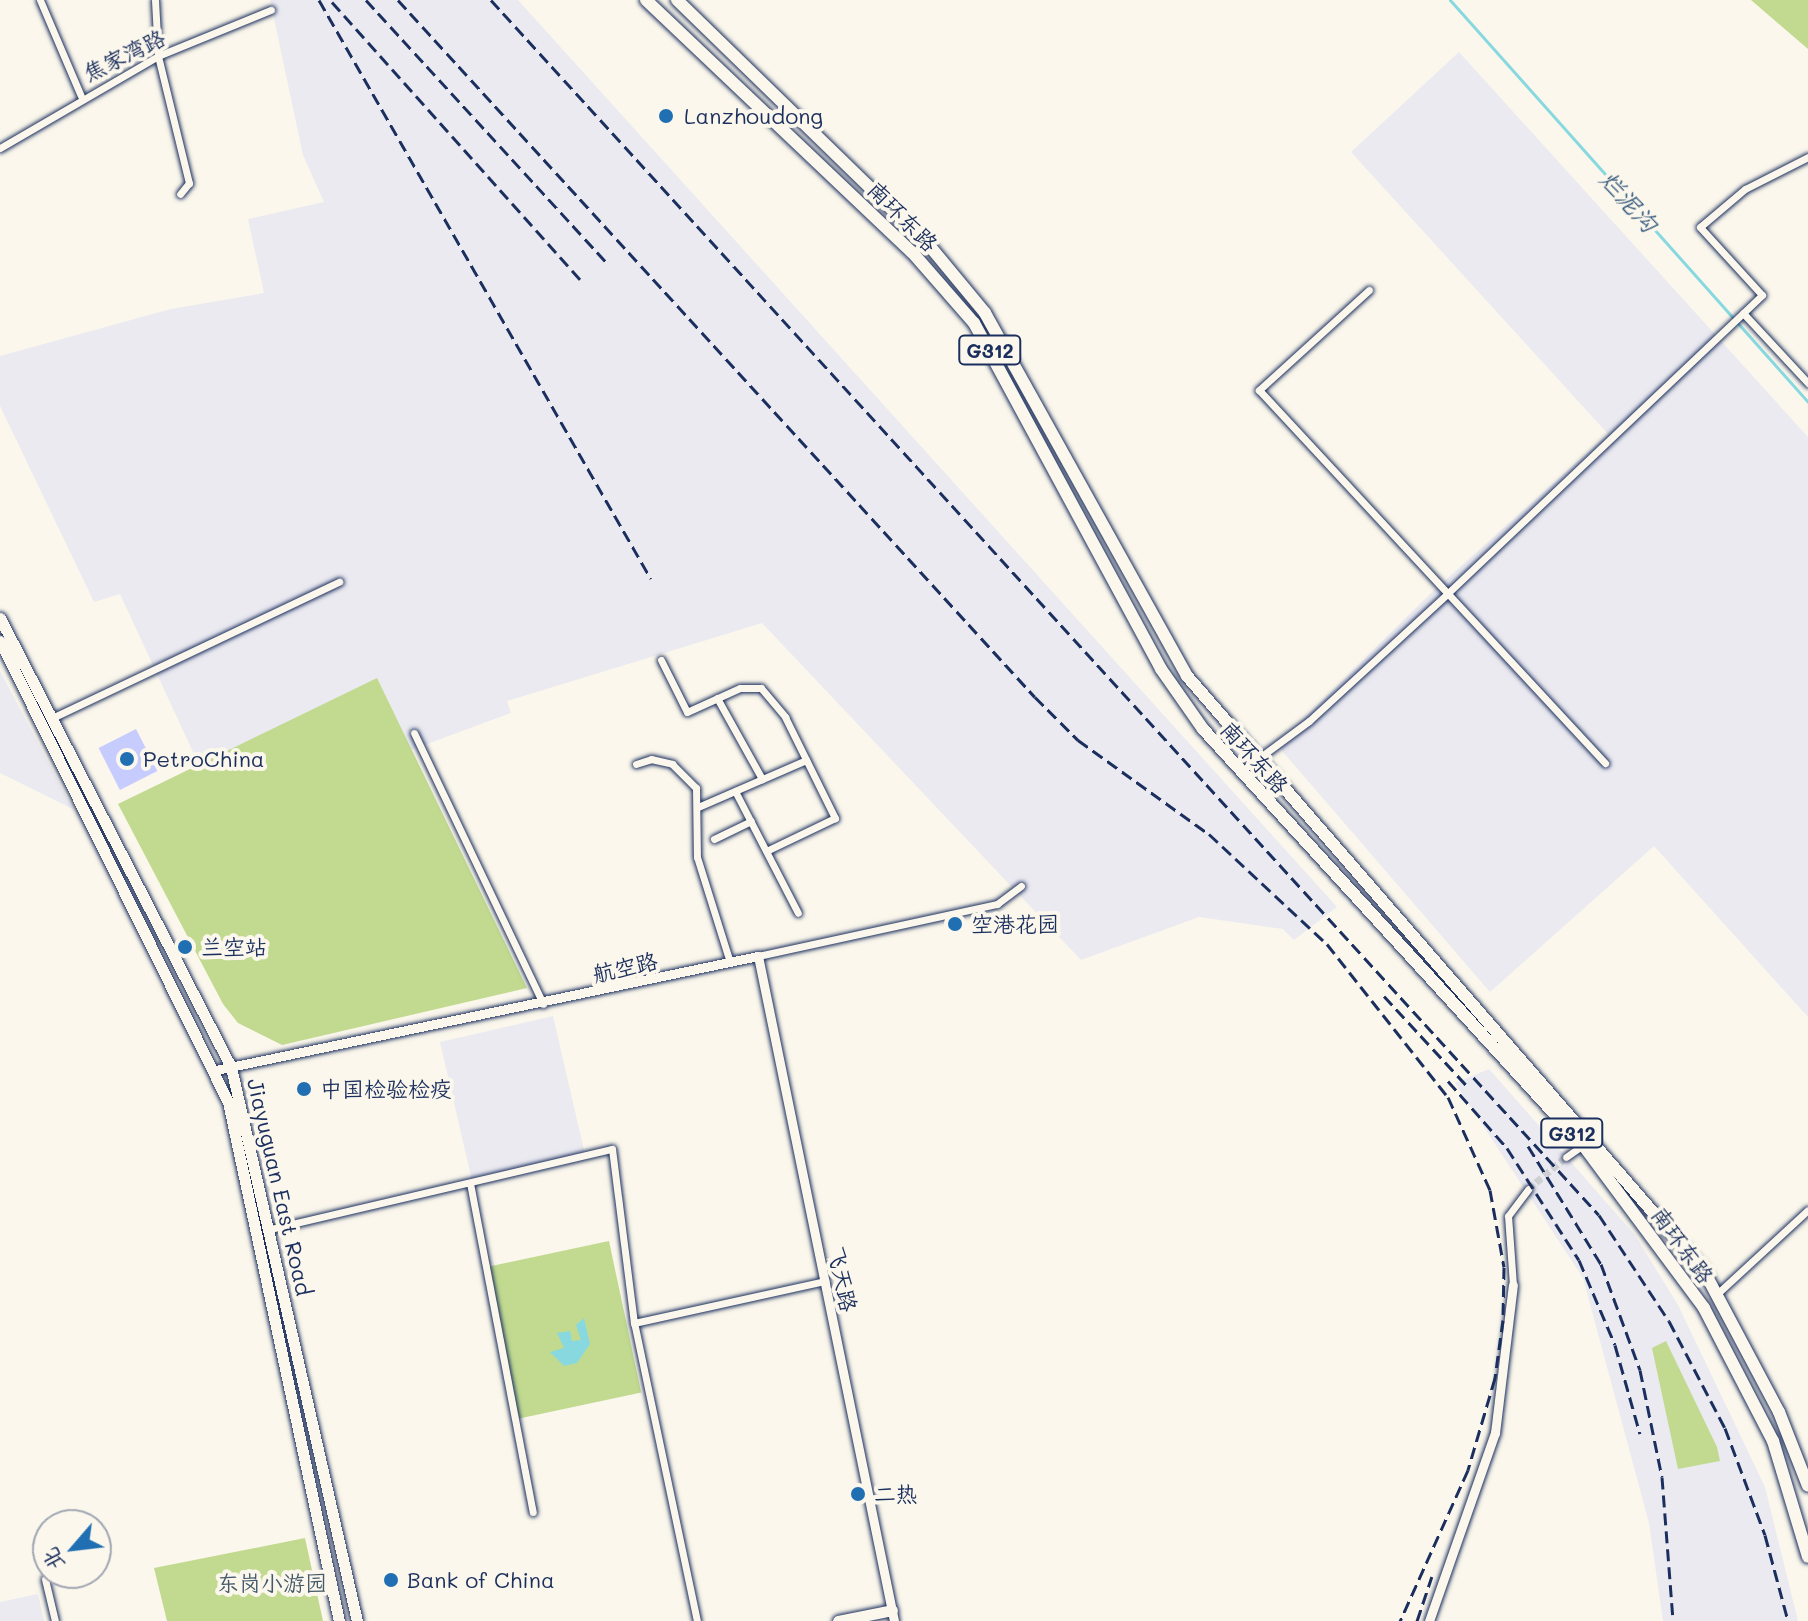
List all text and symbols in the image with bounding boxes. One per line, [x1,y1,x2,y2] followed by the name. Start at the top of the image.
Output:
[79,24,169,86] street label: 焦家湾路
[684,103,823,129] place label: Lanzhoudong
[655,105,677,127] marker: Lanzhoudong
[1594,165,1664,237] water label: 烂泥沟
[863,176,943,256] street label: 南环东路
[958,334,1022,366] road number: G312
[1216,715,1294,799] street label: 南环东路
[143,746,265,772] place label: PetroChina
[118,750,136,768] marker: PetroChina
[971,911,1059,937] place label: 空港花园
[946,915,964,933] marker: 空港花园
[201,934,267,960] place label: 兰空站
[176,938,194,956] marker: 兰空站
[590,947,660,987] street label: 航空路
[242,1076,318,1298] street label: Jiayuguan East Road
[320,1076,452,1102] place label: 中国检验检疫
[295,1080,313,1098] marker: 中国检验检疫
[1540,1117,1604,1149] road number: G312
[1646,1202,1720,1288] street label: 南环东路
[823,1244,863,1314] street label: 飞天路
[874,1481,918,1507] place label: 二热
[849,1485,867,1503] marker: 二热
[32,1509,112,1589] north arrow
[34,1543,70,1576] text: 北
[407,1567,555,1593] place label: Bank of China
[217,1570,327,1596] park label: 东岗小游园
[382,1571,400,1589] marker: Bank of China

